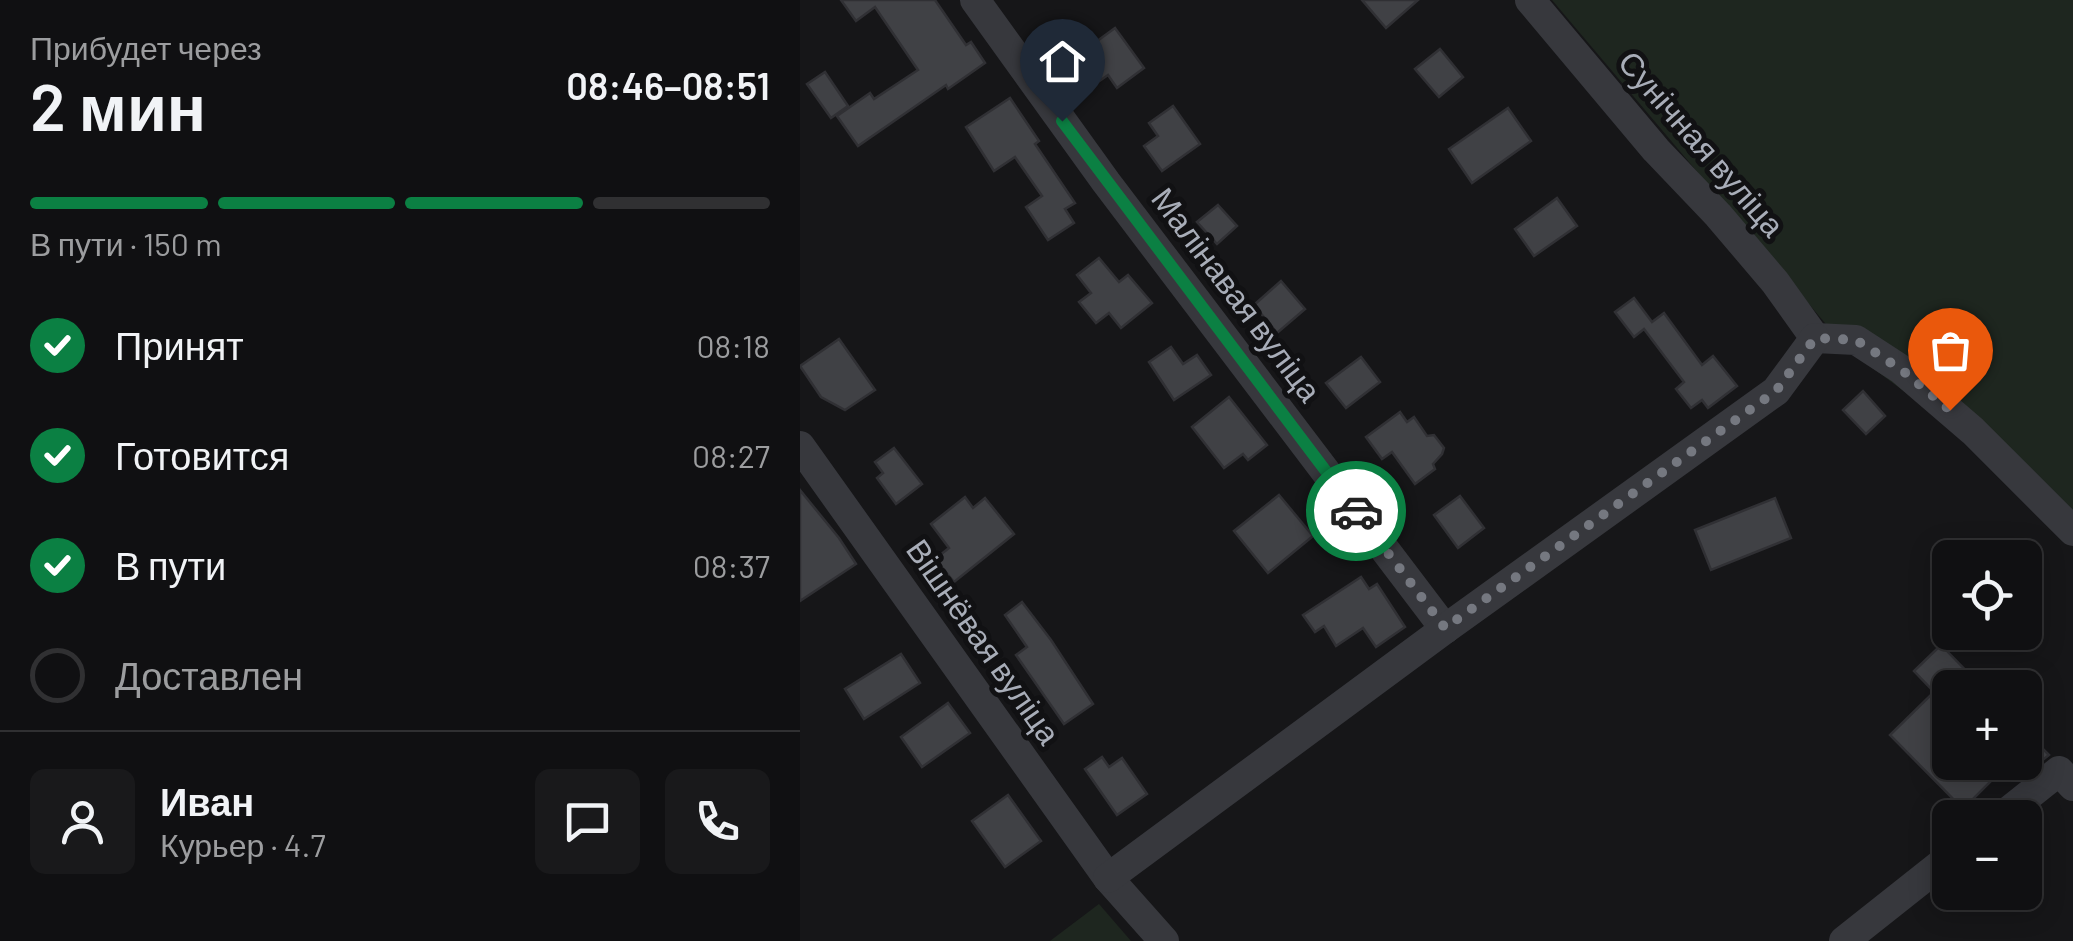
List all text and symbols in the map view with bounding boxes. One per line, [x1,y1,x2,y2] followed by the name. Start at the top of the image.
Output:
[1020,19,1105,122] pin
[30,28,262,66] text: Прибудет через
[1035,34,1090,89] icon: home
[1611,42,1793,244] street label: Сунічная вуліца
[566,62,770,108] text: 08:46–08:51
[30,66,206,144] text: 2 мин
[1144,179,1330,409] street label: Малінавая вуліца
[30,224,222,262] text: В пути · 150 m
[1908,308,1993,411] pin
[30,318,85,373] icon: check
[115,322,244,368] text: Принят
[1923,323,1978,378] icon: bag
[697,326,770,364] text: 08:18
[30,428,85,483] icon: check
[115,432,289,478] text: Готовится
[692,436,770,474] text: 08:27
[1306,461,1406,561] courier
[1329,484,1384,539] icon: car
[899,531,1070,751] street label: Вішнёвая вуліца
[30,538,85,593] icon: check
[1932,540,2042,910] map controls
[1932,540,2042,650] button: locate
[115,542,226,588] text: В пути
[693,546,770,584] text: 08:37
[115,652,303,698] text: Доставлен
[1932,670,2042,780] button: +
[30,769,135,874] button: person
[535,769,640,874] button: chat
[665,769,770,874] button: phone
[160,778,254,824] text: Иван
[1932,800,2042,910] button: −
[160,825,326,863] text: Курьер · 4.7

